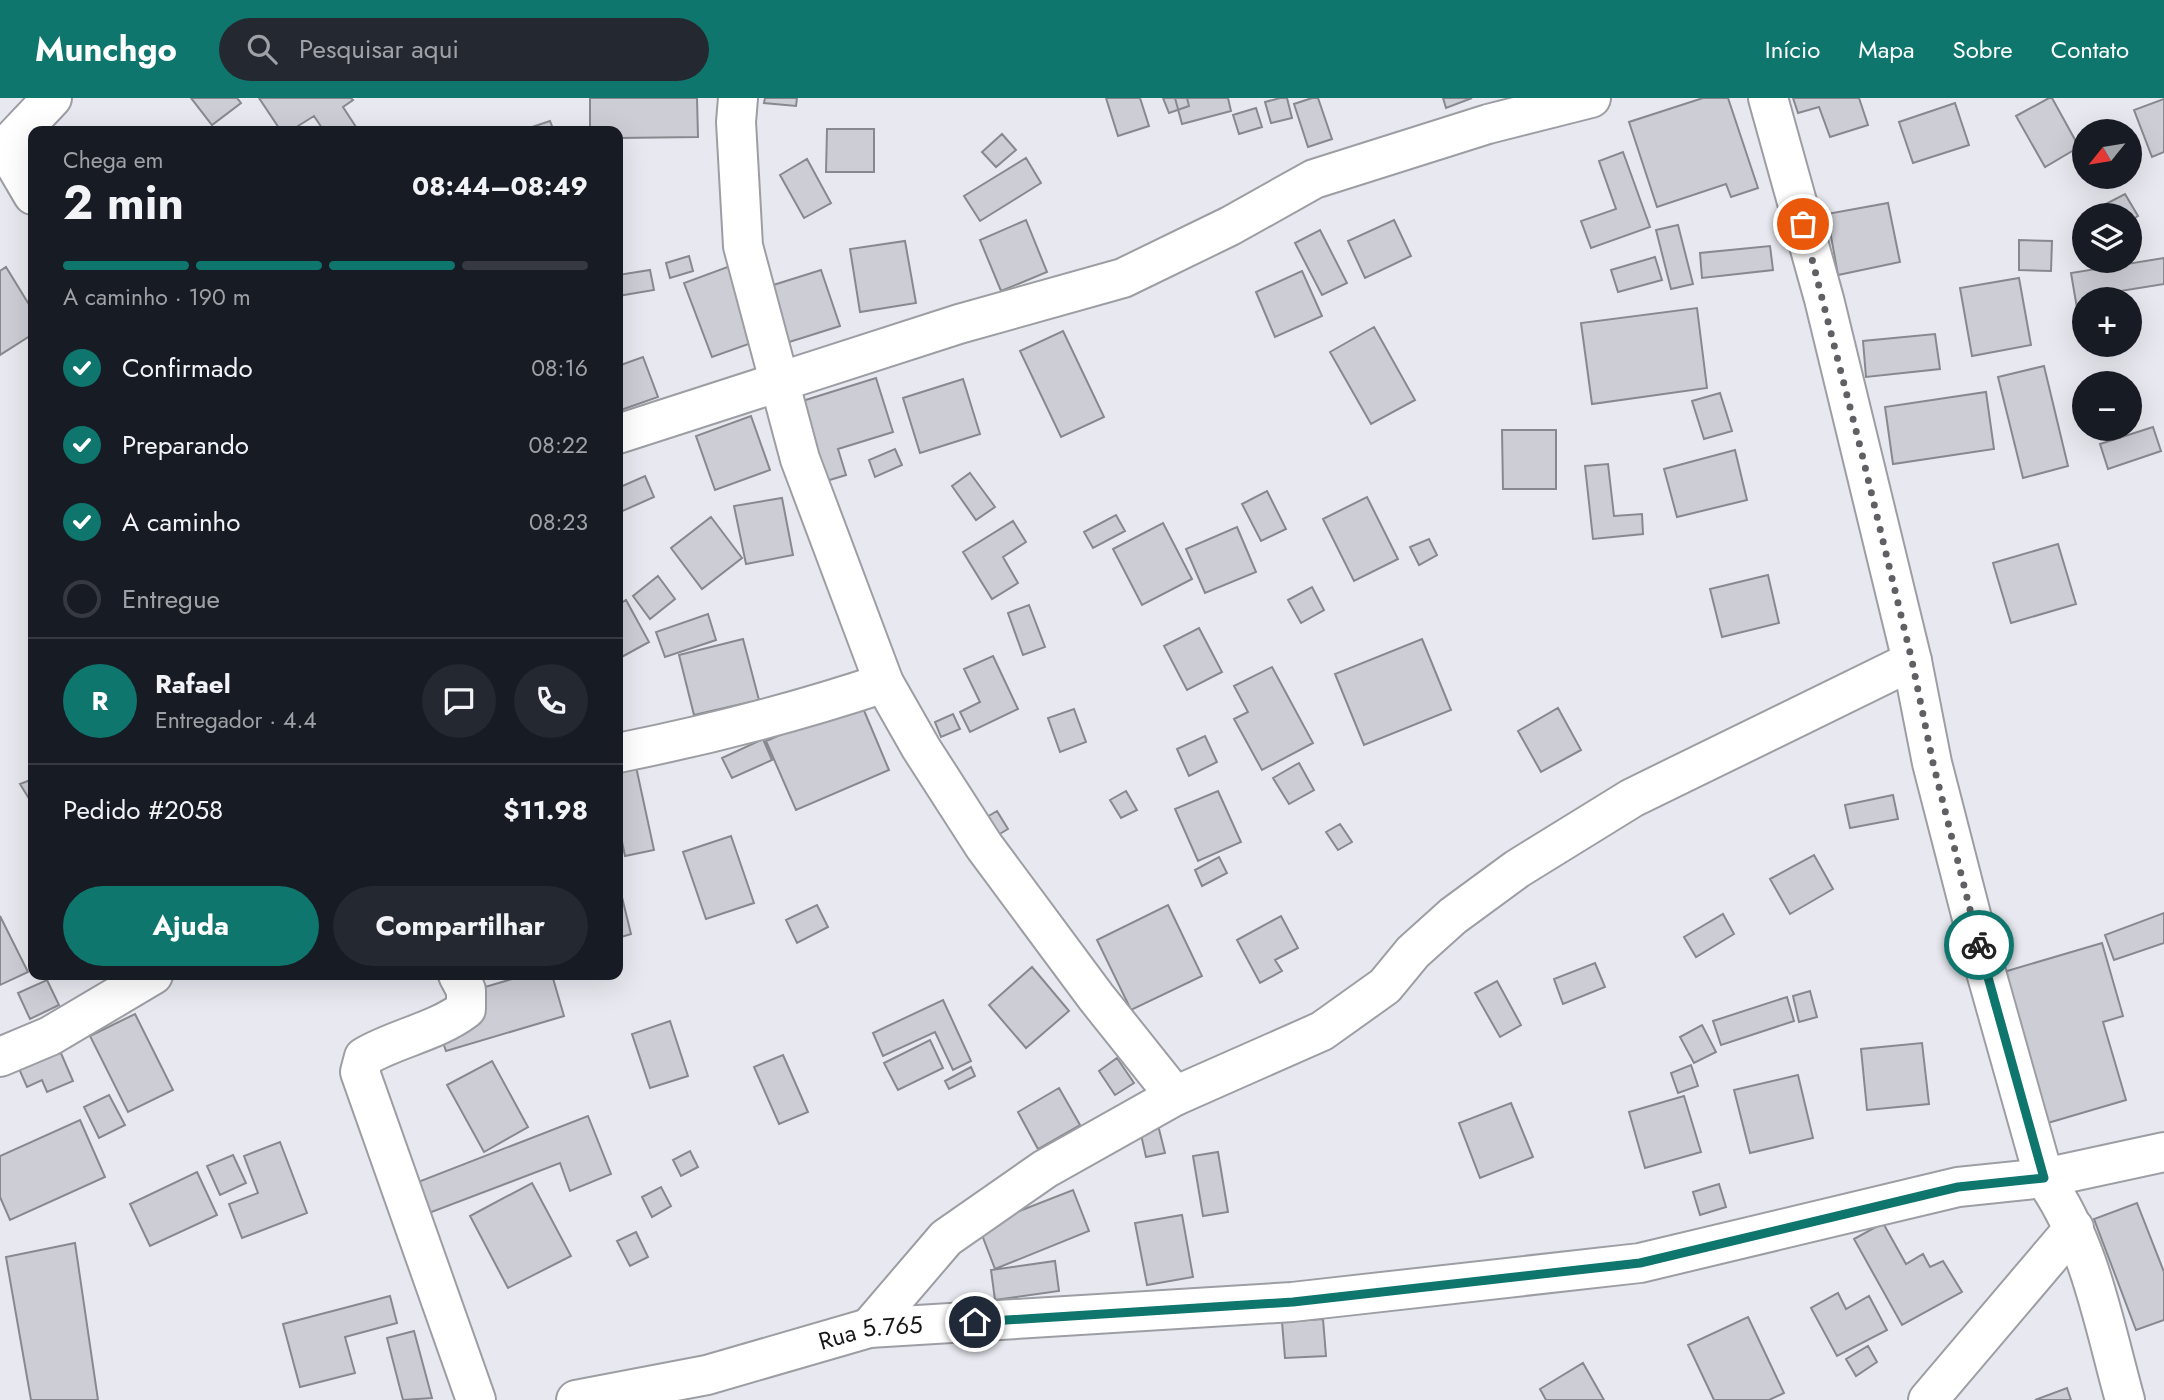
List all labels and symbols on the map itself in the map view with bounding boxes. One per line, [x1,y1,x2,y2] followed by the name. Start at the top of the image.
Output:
[2072,119,2142,189] north arrow
[1773,194,1833,254] pin
[1944,910,2014,980] courier
[945,1292,1005,1352] pin
[814,1307,924,1359] street label: Rua 5.765

